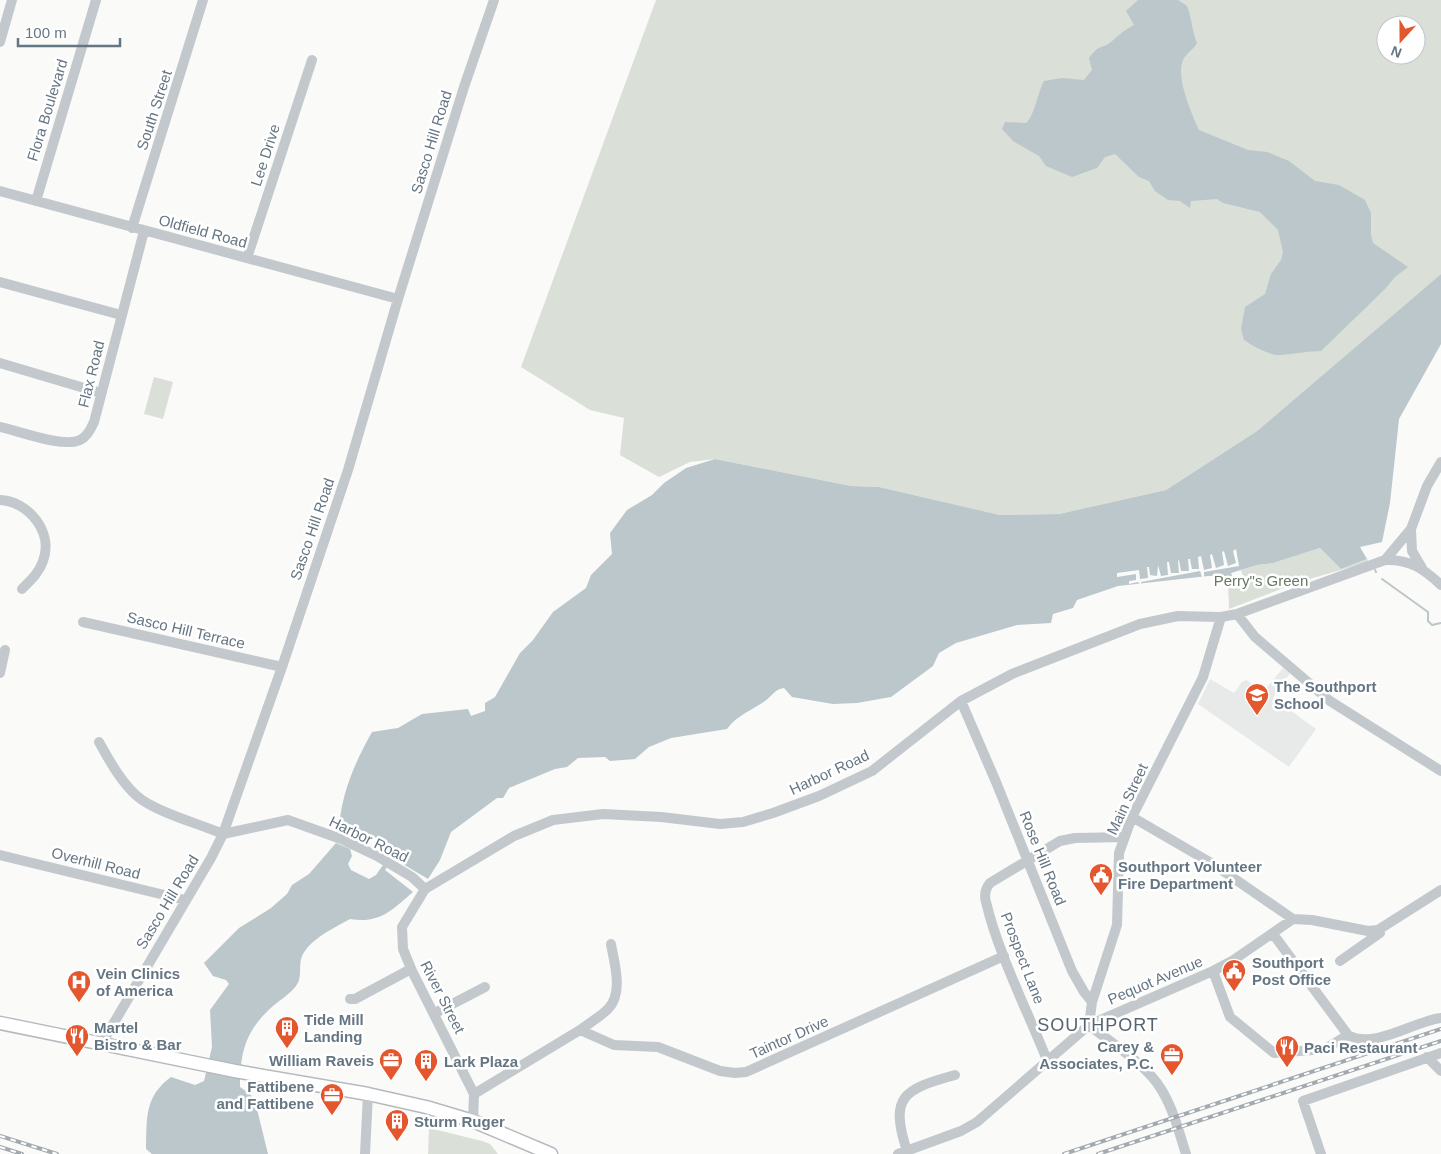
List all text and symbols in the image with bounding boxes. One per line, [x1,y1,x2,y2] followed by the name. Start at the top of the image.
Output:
[18,15,120,47] scale bar
[1376,15,1426,65] north arrow
[25,24,67,41] text: 100 m
[1389,43,1404,61] text: N
[23,57,71,163] street label: Flora Boulevard
[133,67,175,152] street label: South Street
[407,88,455,196] street label: Sasco Hill Road
[247,122,283,188] street label: Lee Drive
[157,211,249,251] street label: Oldfield Road
[74,339,108,409] street label: Flax Road
[287,476,337,582] street label: Sasco Hill Road
[1214,572,1308,589] park label: Perry"s Green
[125,608,247,652] street label: Sasco Hill Terrace
[1274,678,1376,712] place label: The Southport School
[1244,682,1270,716] school or university icon: The Southport School
[786,746,872,798] street label: Harbor Road
[1103,760,1151,837] street label: Main Street
[1016,808,1070,908] street label: Rose Hill Road
[327,813,411,865] street label: Harbor Road
[50,844,142,882] street label: Overhill Road
[132,852,202,952] street label: Sasco Hill Road
[1118,858,1262,892] place label: Southport Volunteer Fire Department
[1088,862,1114,896] public building icon: Southport Volunteer Fire Department
[998,910,1048,1006] street label: Prospect Lane
[1105,952,1205,1008] street label: Pequot Avenue
[1252,954,1331,988] place label: Southport Post Office
[417,958,469,1037] street label: River Street
[1221,958,1247,992] public building icon: Southport Post Office
[96,965,180,999] place label: Vein Clinics of America
[66,969,92,1003] hospital icon: Vein Clinics of America
[304,1011,364,1045] place label: Tide Mill Landing
[747,1012,831,1062] street label: Taintor Drive
[274,1015,300,1049] building icon: Tide Mill Landing
[1037,1015,1159,1035] district label: SOUTHPORT
[94,1019,182,1053] place label: Martel Bistro & Bar
[64,1023,90,1057] restaurant icon: Martel Bistro & Bar
[1274,1034,1300,1068] restaurant icon: Paci Restaurant
[1039,1038,1154,1072] place label: Carey & Associates, P.C.
[1304,1039,1417,1056] place label: Paci Restaurant
[1159,1042,1185,1076] office icon: Carey & Associates, P.C.
[378,1047,404,1081] office icon: William Raveis
[413,1048,439,1082] building icon: Lark Plaza
[269,1052,374,1069] place label: William Raveis
[444,1053,519,1070] place label: Lark Plaza
[216,1078,314,1112] place label: Fattibene and Fattibene
[319,1082,345,1116] office icon: Fattibene and Fattibene
[384,1108,410,1142] building icon: Sturm Ruger
[414,1113,505,1130] place label: Sturm Ruger

